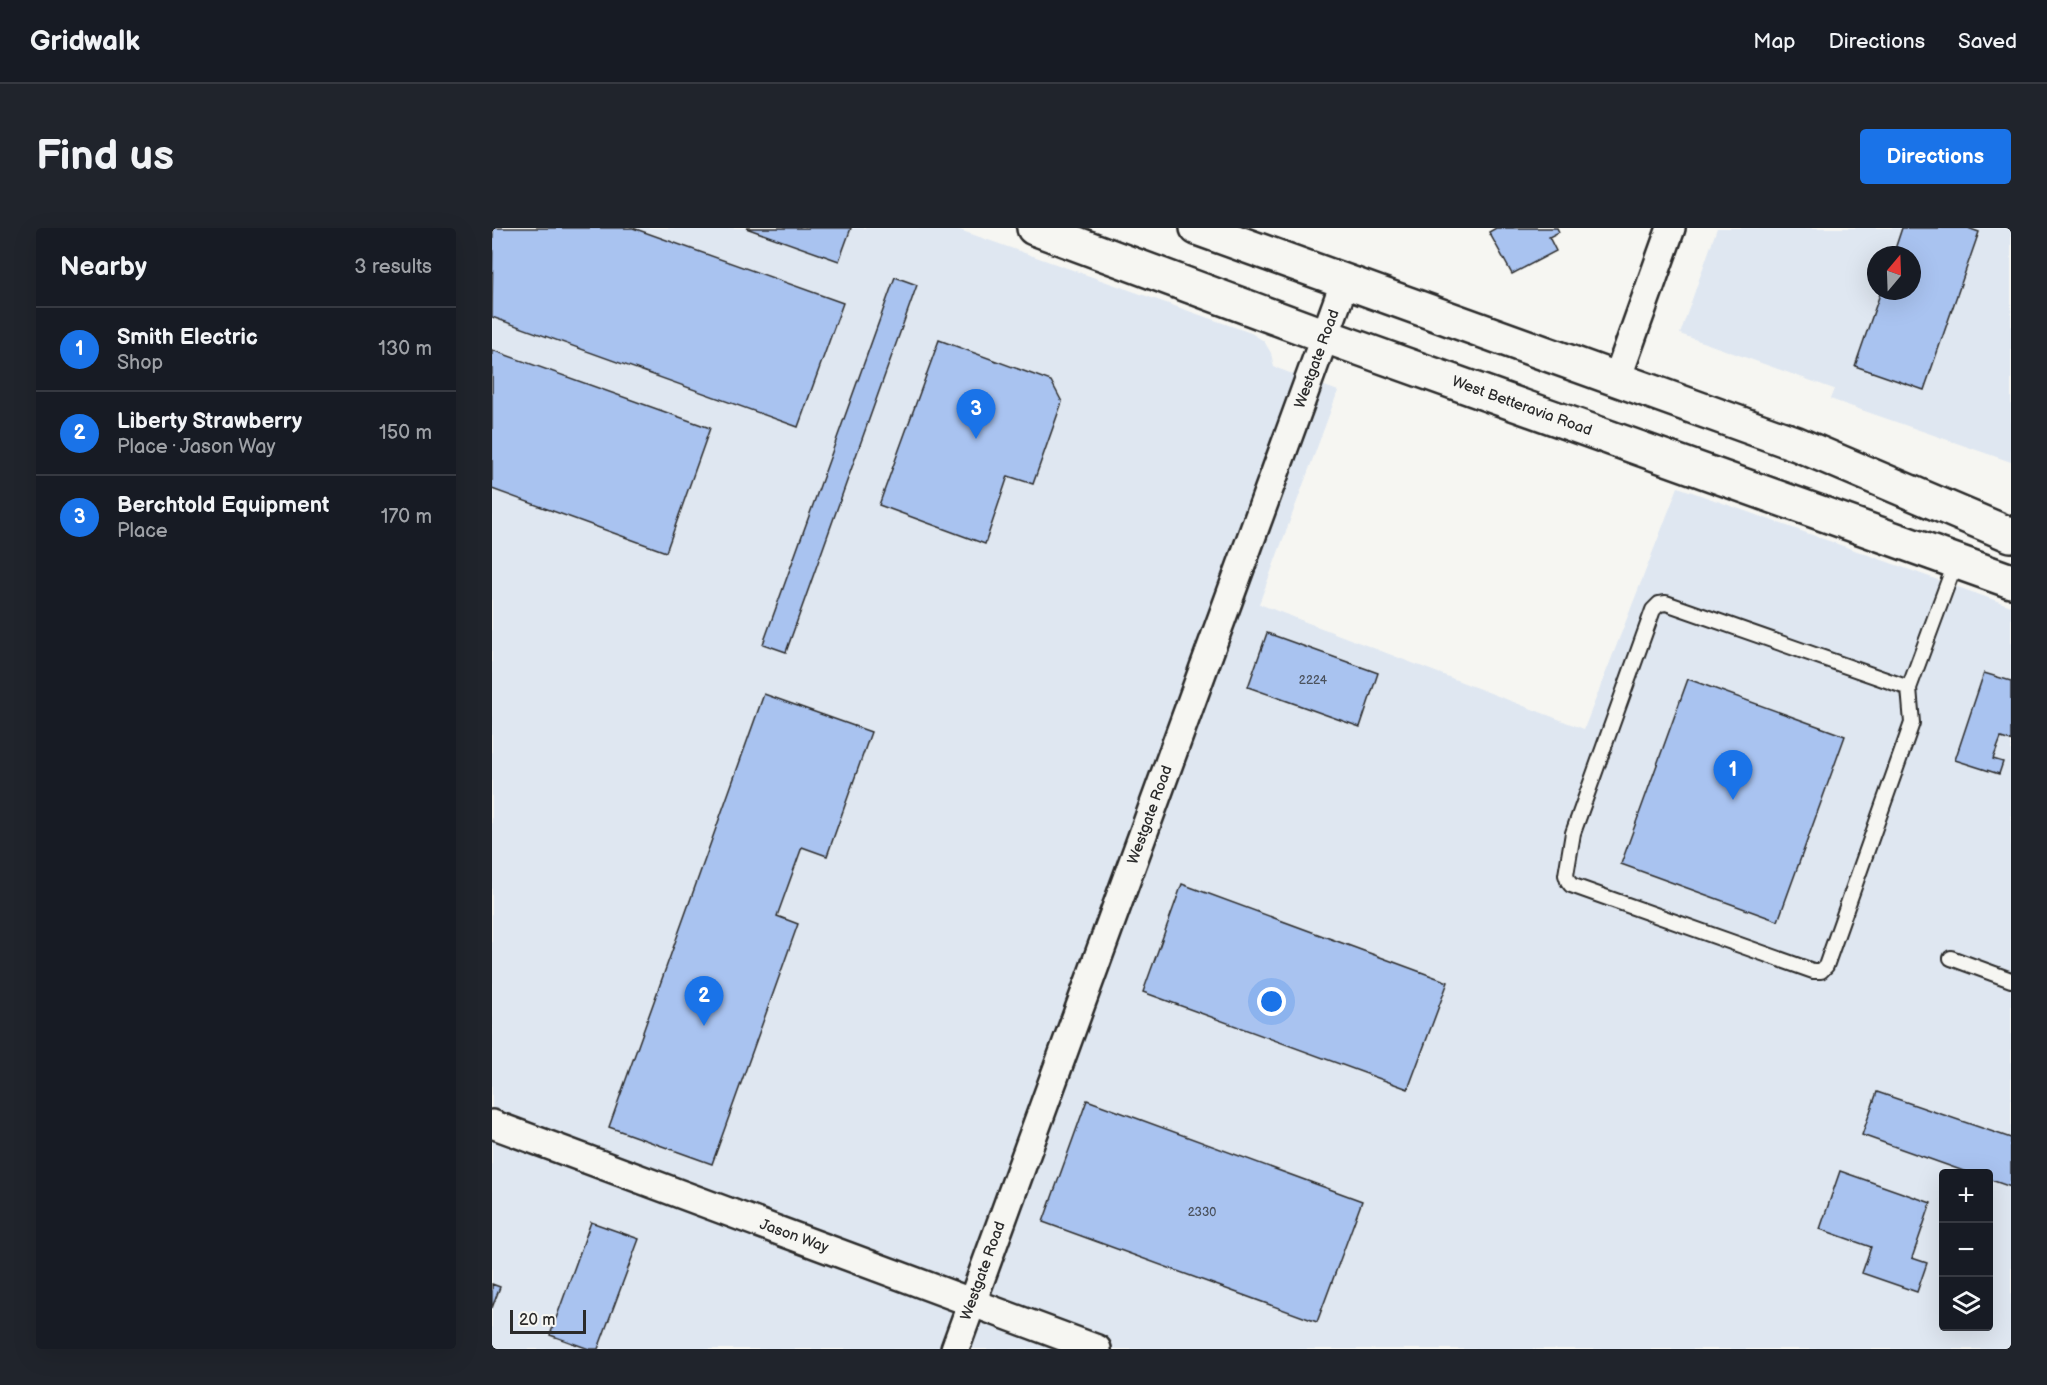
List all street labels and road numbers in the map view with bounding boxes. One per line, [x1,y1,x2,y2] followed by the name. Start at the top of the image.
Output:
[1290,307,1344,411] street label: Westgate Road
[1449,372,1595,440] street label: West Betteravia Road
[1123,763,1177,867] street label: Westgate Road
[757,1215,831,1257] street label: Jason Way
[956,1219,1010,1323] street label: Westgate Road

